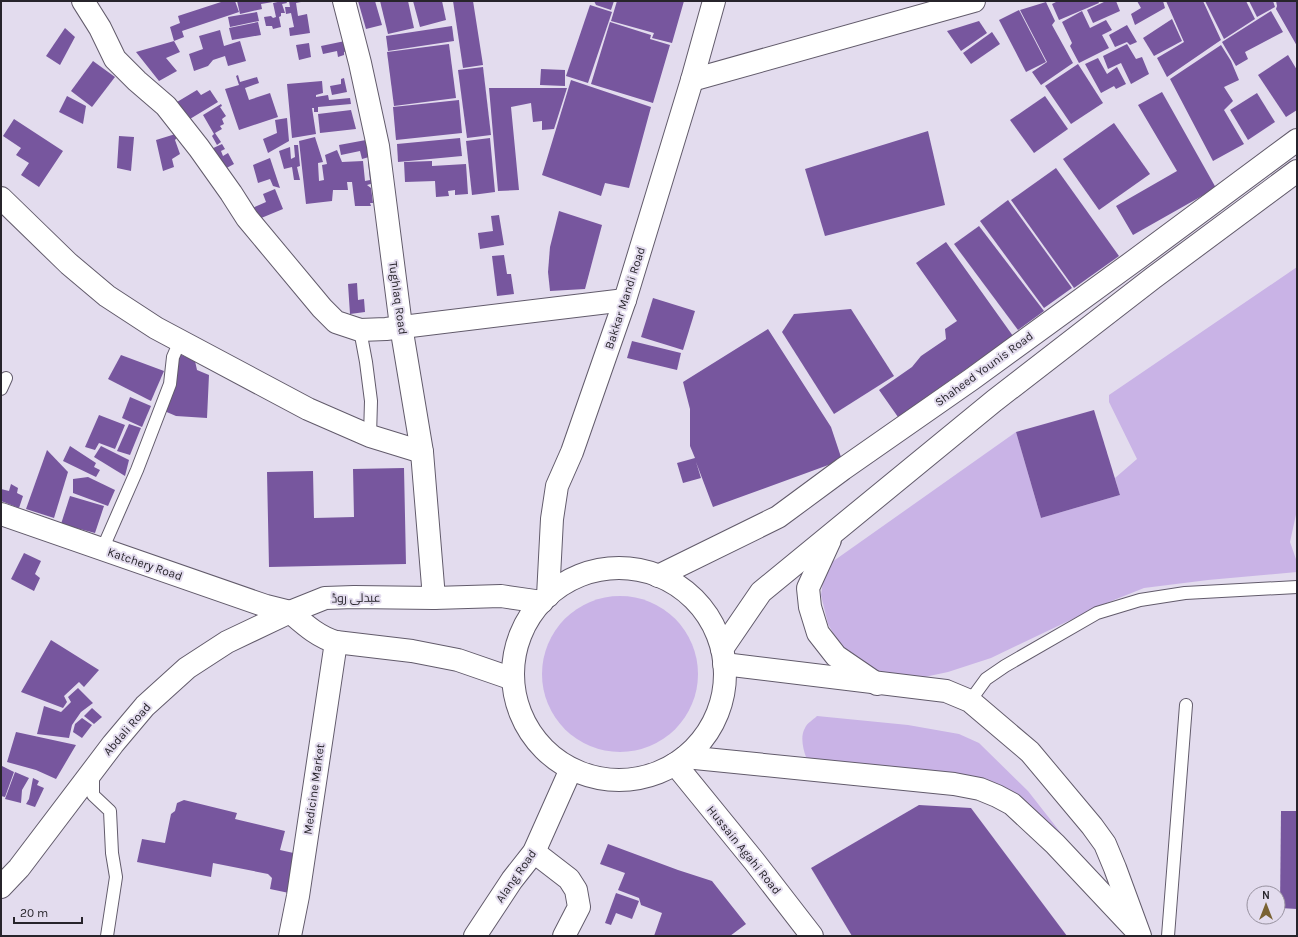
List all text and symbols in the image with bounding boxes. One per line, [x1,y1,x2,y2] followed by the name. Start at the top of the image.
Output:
[602,245,648,351] street label: Bakkar Mandi Road
[386,260,410,336] street label: Tughlaq Road
[932,329,1036,409] street label: Shaheed Younis Road
[106,545,184,583] street label: Katchery Road
[331,591,381,605] street label: عبدلی روڈ
[100,700,154,758] street label: Abdali Road
[301,742,327,835] street label: Medicine Market
[704,803,784,897] street label: Hussain Agahi Road
[493,847,539,905] street label: Alang Road
[1246,885,1286,925] north arrow
[1262,889,1270,902] text: N
[14,899,82,925] scale bar
[20,906,48,920] text: 20 m

